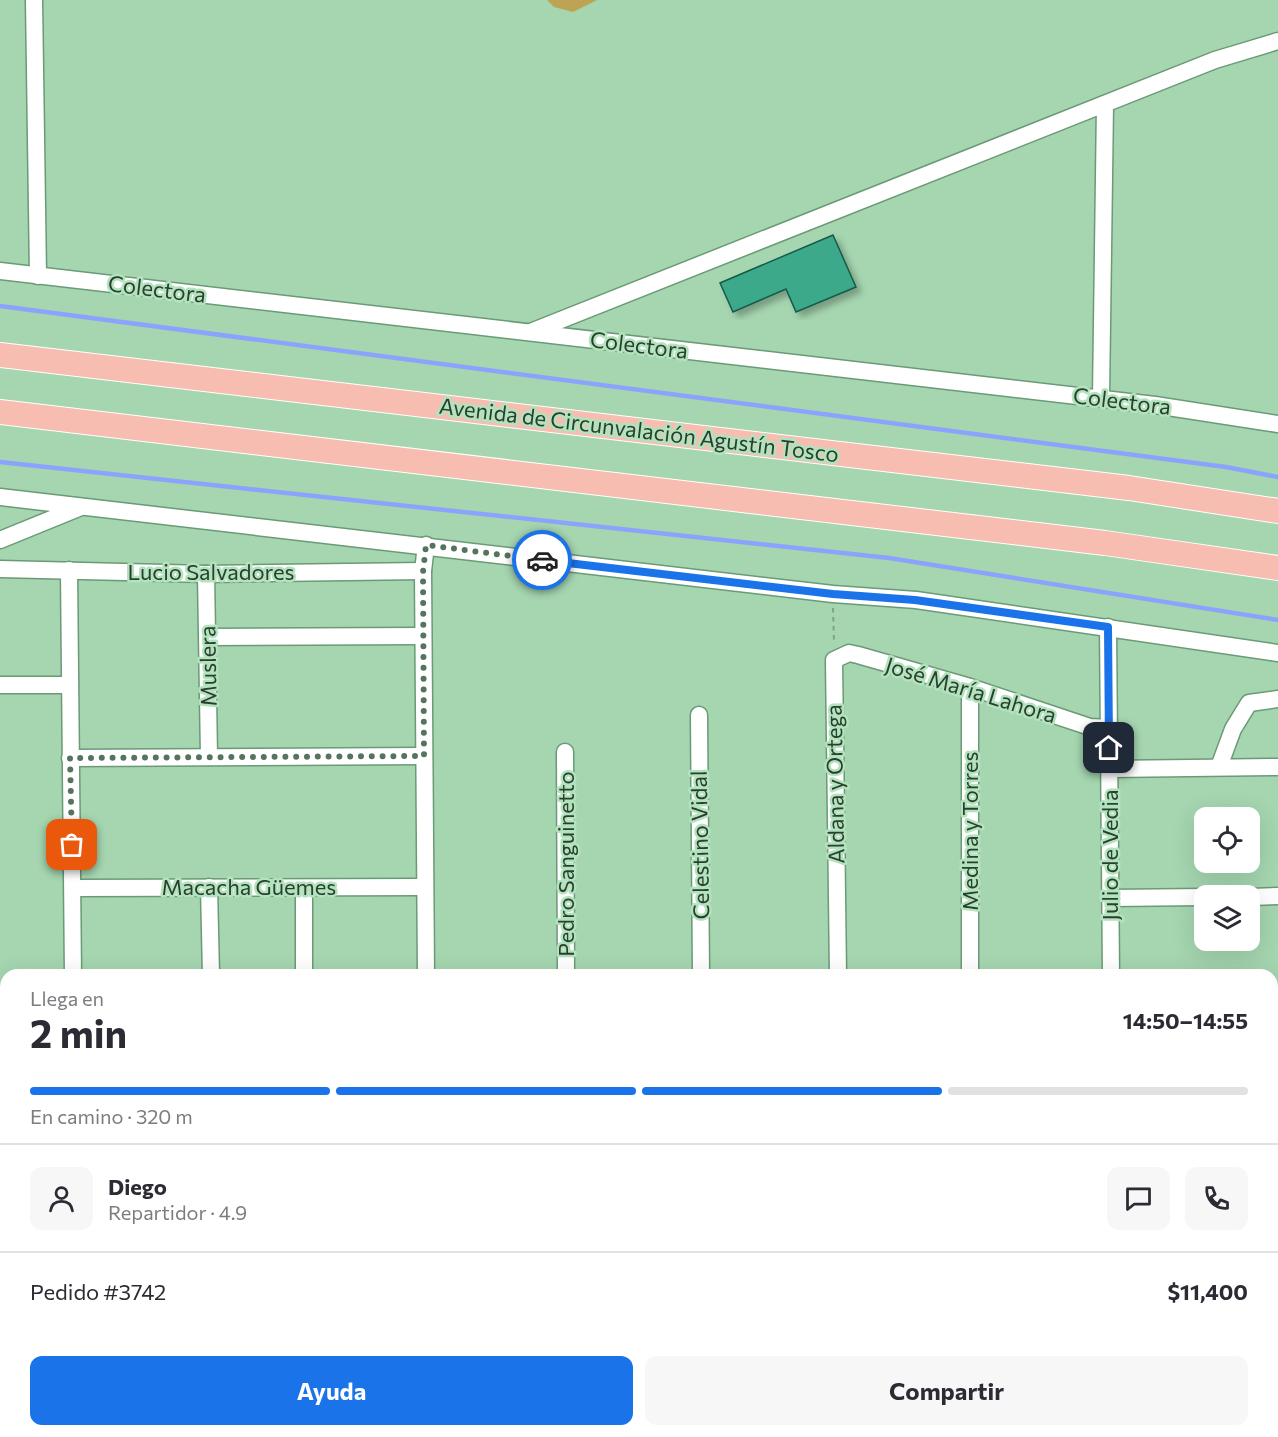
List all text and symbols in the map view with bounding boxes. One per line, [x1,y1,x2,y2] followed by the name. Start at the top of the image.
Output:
[107,269,208,308] street label: Colectora
[589,325,690,364] street label: Colectora
[1072,381,1173,420] street label: Colectora
[438,392,840,467] street label: Avenida de Circunvalación Agustín Tosco
[512,530,572,590] courier
[526,544,559,577] icon: car
[127,558,295,585] street label: Lucio Salvadores
[193,625,222,707] street label: Muslera
[882,651,1060,728] street label: José María Lahora
[820,704,849,864] street label: Aldana y Ortega
[1083,722,1134,773] pin
[1092,731,1125,764] icon: home
[956,751,983,911] street label: Medina y Torres
[685,770,714,920] street label: Celestino Vidal
[552,771,579,957] street label: Pedro Sanguinetto
[1096,790,1123,920] street label: Julio de Vedia
[1194,807,1260,951] map controls
[1194,807,1260,873] button: locate
[46,819,97,870] pin
[55,828,88,861] icon: bag
[162,873,336,900] street label: Macacha Güemes
[1194,885,1260,951] button: layers
[30,986,104,1010] text: Llega en
[1123,1007,1248,1034] text: 14:50–14:55
[30,1008,127,1056] text: 2 min
[30,1104,193,1128] text: En camino · 320 m
[30,1167,93,1230] button: person
[1107,1167,1170,1230] button: chat
[1185,1167,1248,1230] button: phone
[108,1173,167,1200] text: Diego
[108,1200,247,1224] text: Repartidor · 4.9
[30,1278,166,1305] text: Pedido #3742
[1167,1278,1248,1305] text: $11,400
[30,1356,633,1425] button: Ayuda
[645,1356,1248,1425] button: Compartir

